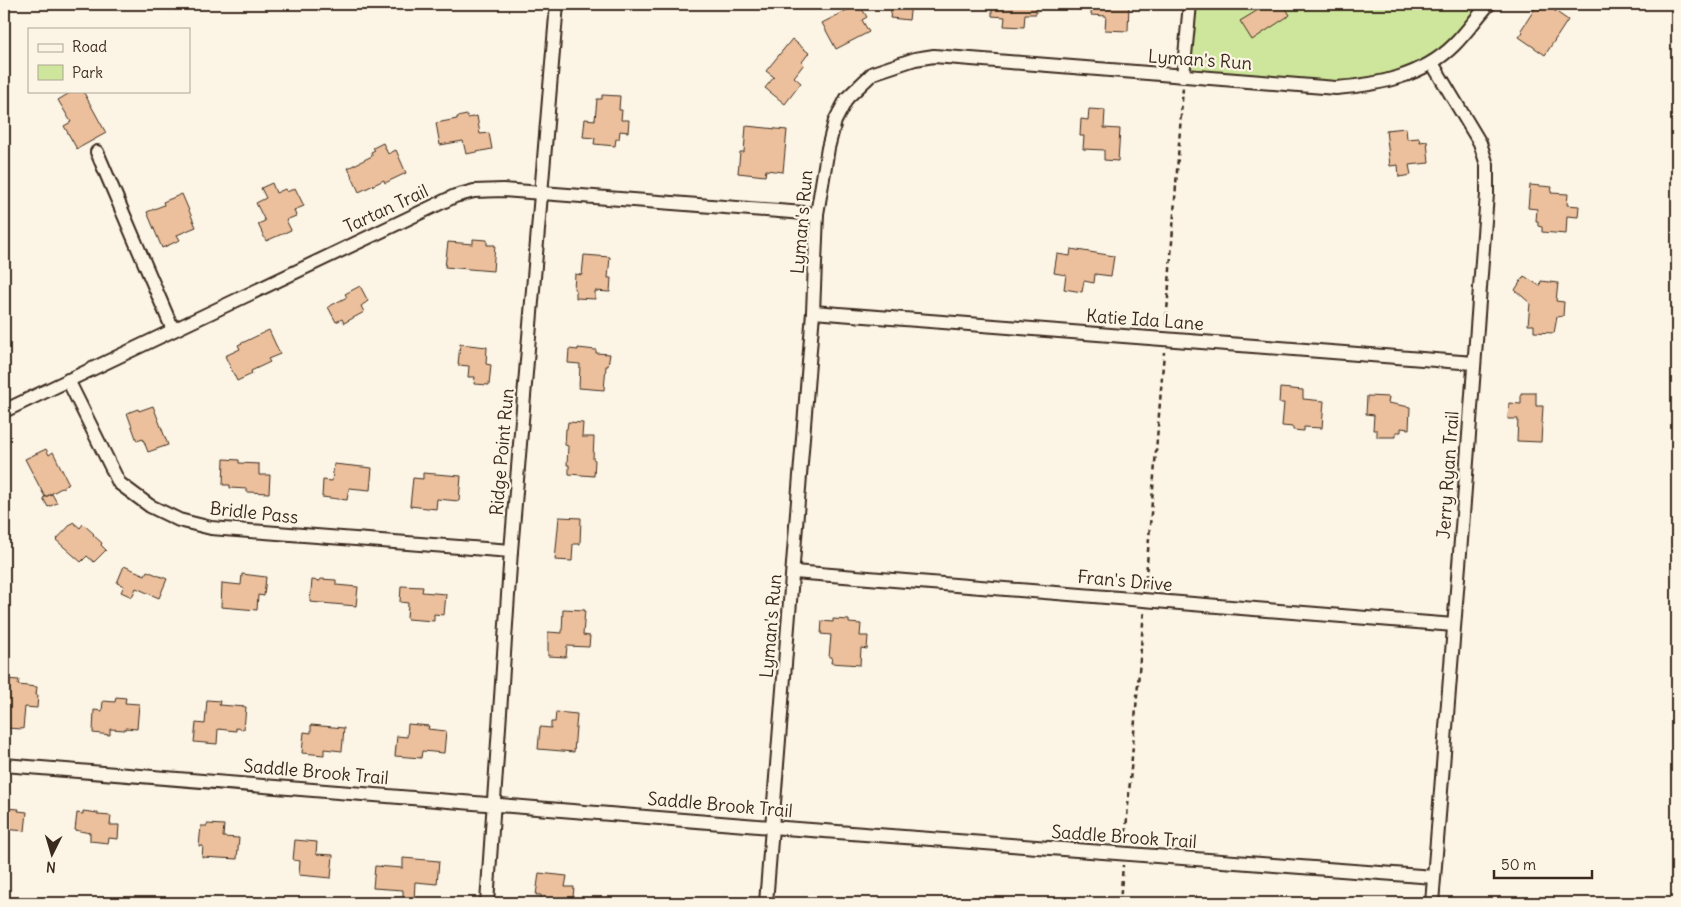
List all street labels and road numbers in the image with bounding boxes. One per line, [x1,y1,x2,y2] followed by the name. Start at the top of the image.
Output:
[1147,44,1253,75] street label: Lyman's Run
[786,169,817,275] street label: Lyman's Run
[340,179,432,238] street label: Tartan Trail
[1085,304,1205,335] street label: Katie Ida Lane
[484,387,519,517] street label: Ridge Point Run
[1432,410,1463,540] street label: Jerry Ryan Trail
[209,496,299,529] street label: Bridle Pass
[1076,565,1174,596] street label: Fran's Drive
[755,573,786,679] street label: Lyman's Run
[242,754,390,789] street label: Saddle Brook Trail
[646,787,794,822] street label: Saddle Brook Trail
[1051,820,1198,853] street label: Saddle Brook Trail

